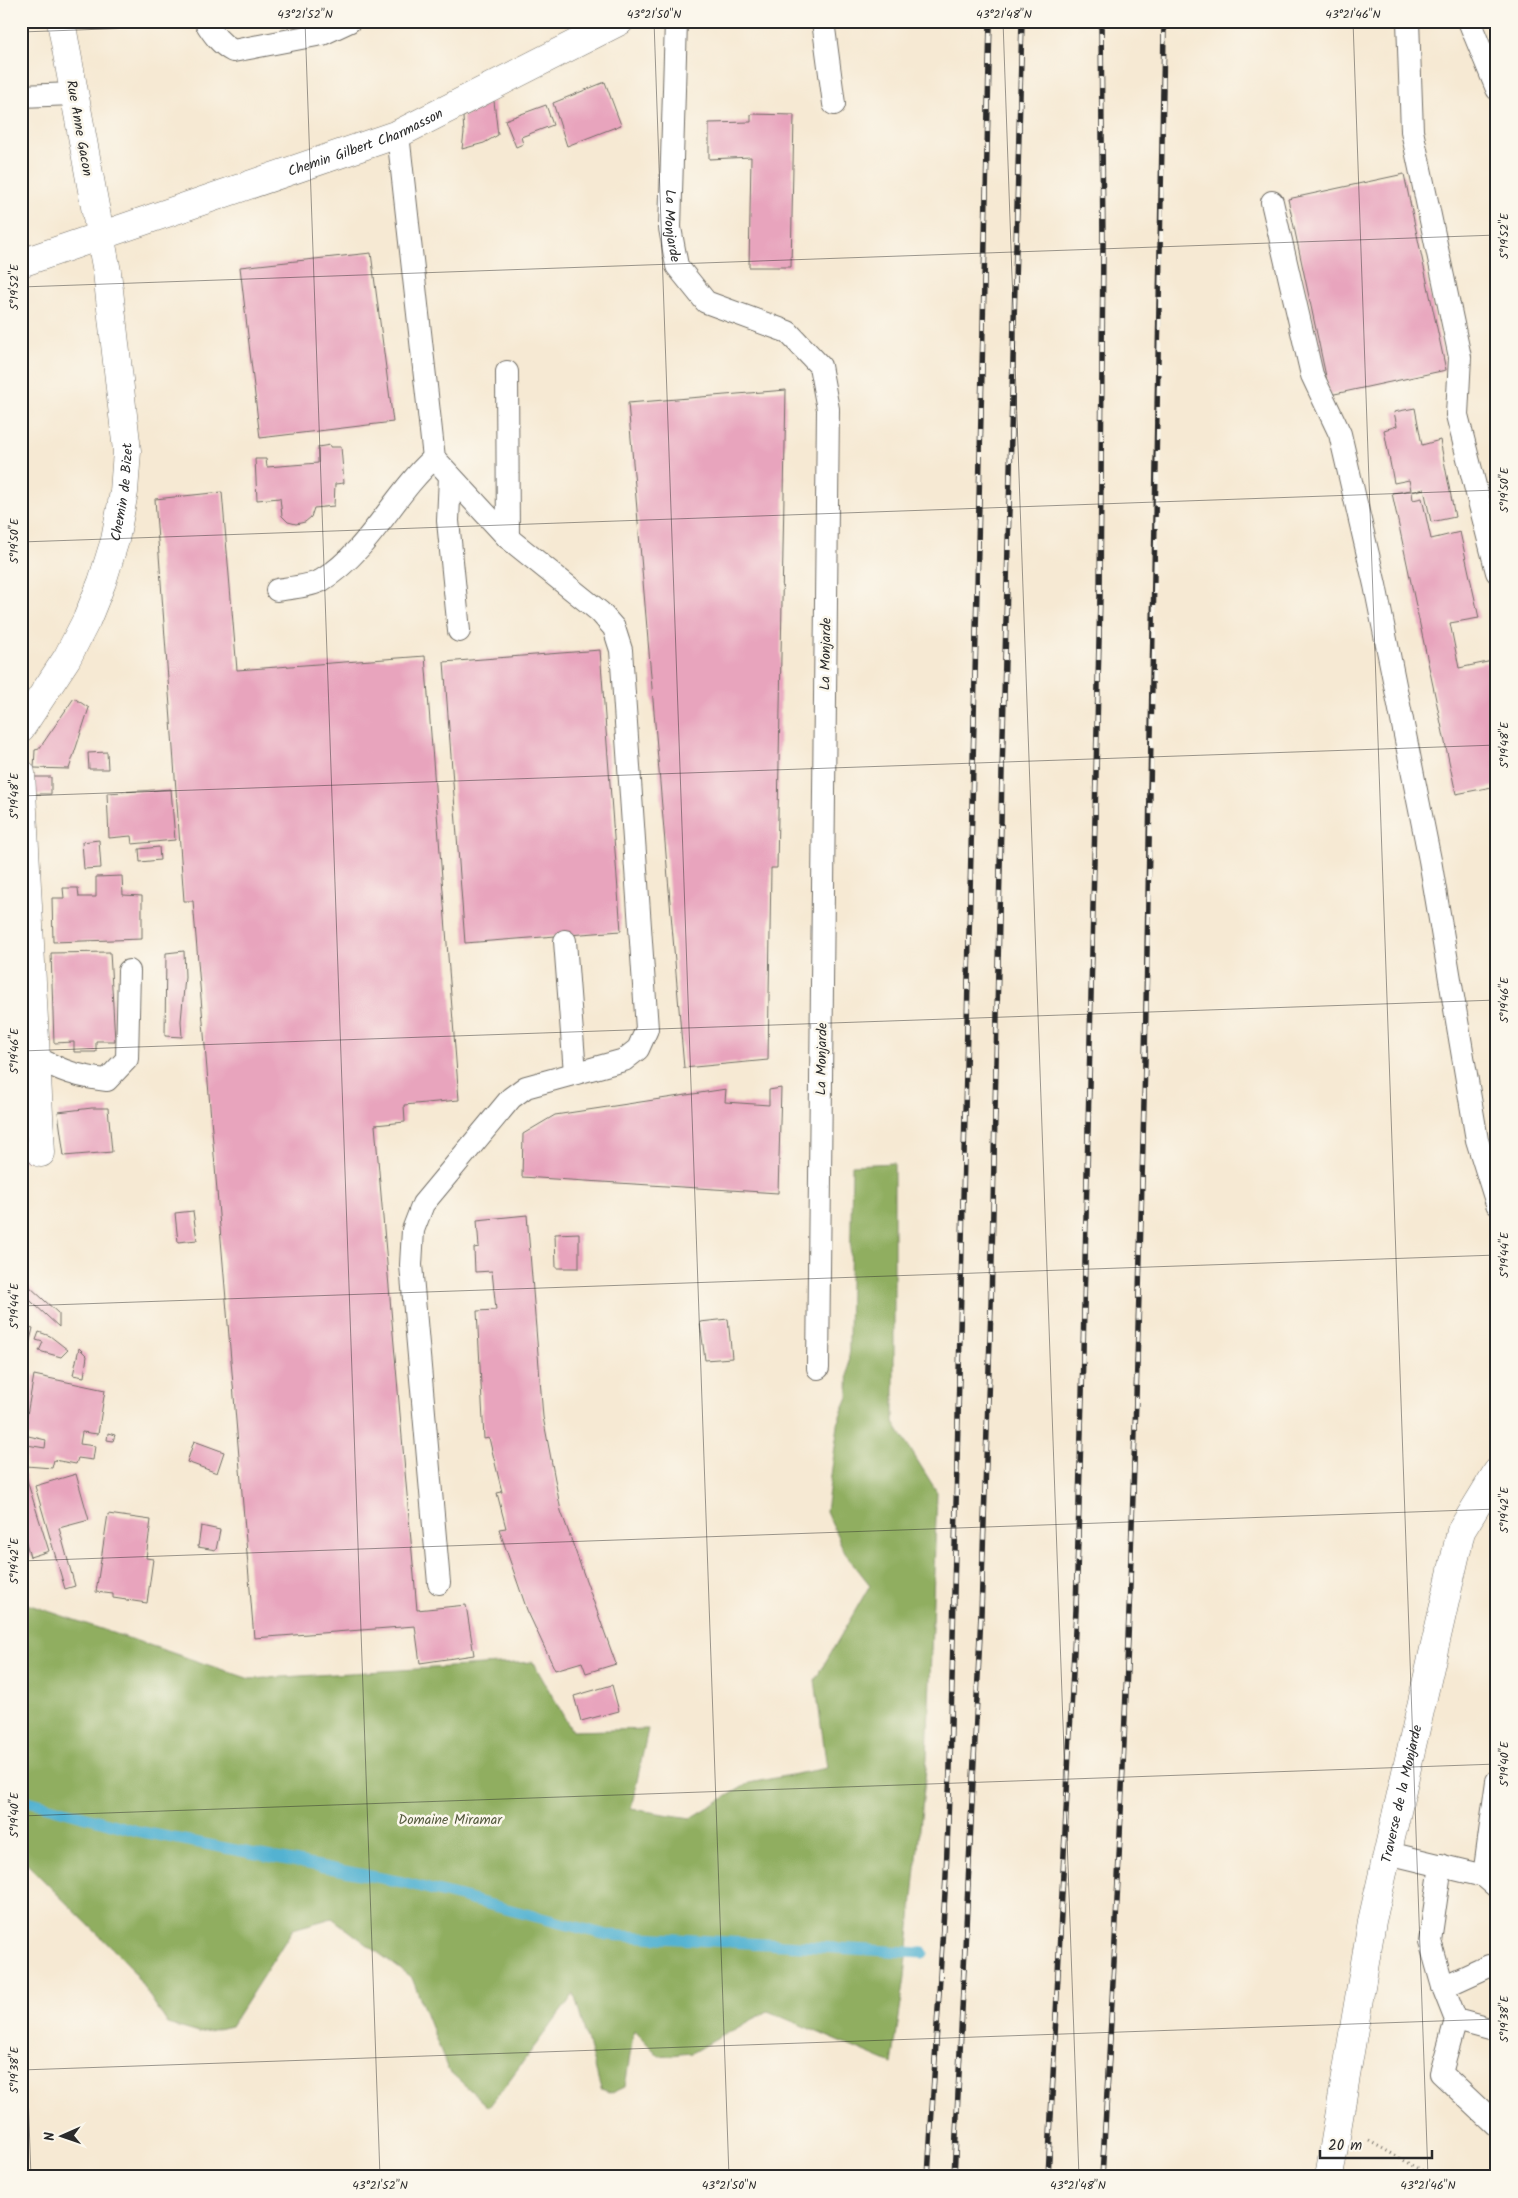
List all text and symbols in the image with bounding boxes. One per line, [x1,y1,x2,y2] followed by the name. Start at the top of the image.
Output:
[277,5,333,24] text: 43°21'52"N
[627,5,681,24] text: 43°21'50"N
[976,5,1032,24] text: 43°21'48"N
[1325,5,1381,24] text: 43°21'46"N
[60,78,98,178] street label: Rue Anne Gacon
[285,103,447,183] street label: Chemin Gilbert Charmasson
[658,189,686,265] street label: La Monjarde
[1495,212,1514,259] text: 5°19'52"E
[5,263,24,310] text: 5°19'52"E
[105,441,139,543] street label: Chemin de Bizet
[1495,466,1514,513] text: 5°19'50"E
[5,517,24,564] text: 5°19'50"E
[814,617,838,691] street label: La Monjarde
[1495,721,1514,768] text: 5°19'48"E
[5,772,24,819] text: 5°19'48"E
[1495,976,1514,1023] text: 5°19'46"E
[810,1022,834,1096] street label: La Monjarde
[5,1027,24,1074] text: 5°19'46"E
[1495,1231,1514,1278] text: 5°19'44"E
[5,1282,24,1329] text: 5°19'44"E
[1495,1486,1514,1533] text: 5°19'42"E
[5,1537,24,1584] text: 5°19'42"E
[1376,1722,1429,1865] street label: Traverse de la Monjarde
[1495,1740,1514,1787] text: 5°19'40"E
[5,1791,24,1838] text: 5°19'40"E
[398,1809,503,1831] park label: Domaine Miramar
[1495,1995,1514,2042] text: 5°19'38"E
[5,2046,24,2093] text: 5°19'38"E
[38,2110,88,2160] north arrow
[1320,2128,1433,2160] scale bar
[39,2131,61,2141] text: N
[1328,2134,1362,2158] text: 20 m
[352,2176,408,2195] text: 43°21'52"N
[702,2176,756,2195] text: 43°21'50"N
[1050,2176,1106,2195] text: 43°21'48"N
[1400,2176,1456,2195] text: 43°21'46"N

